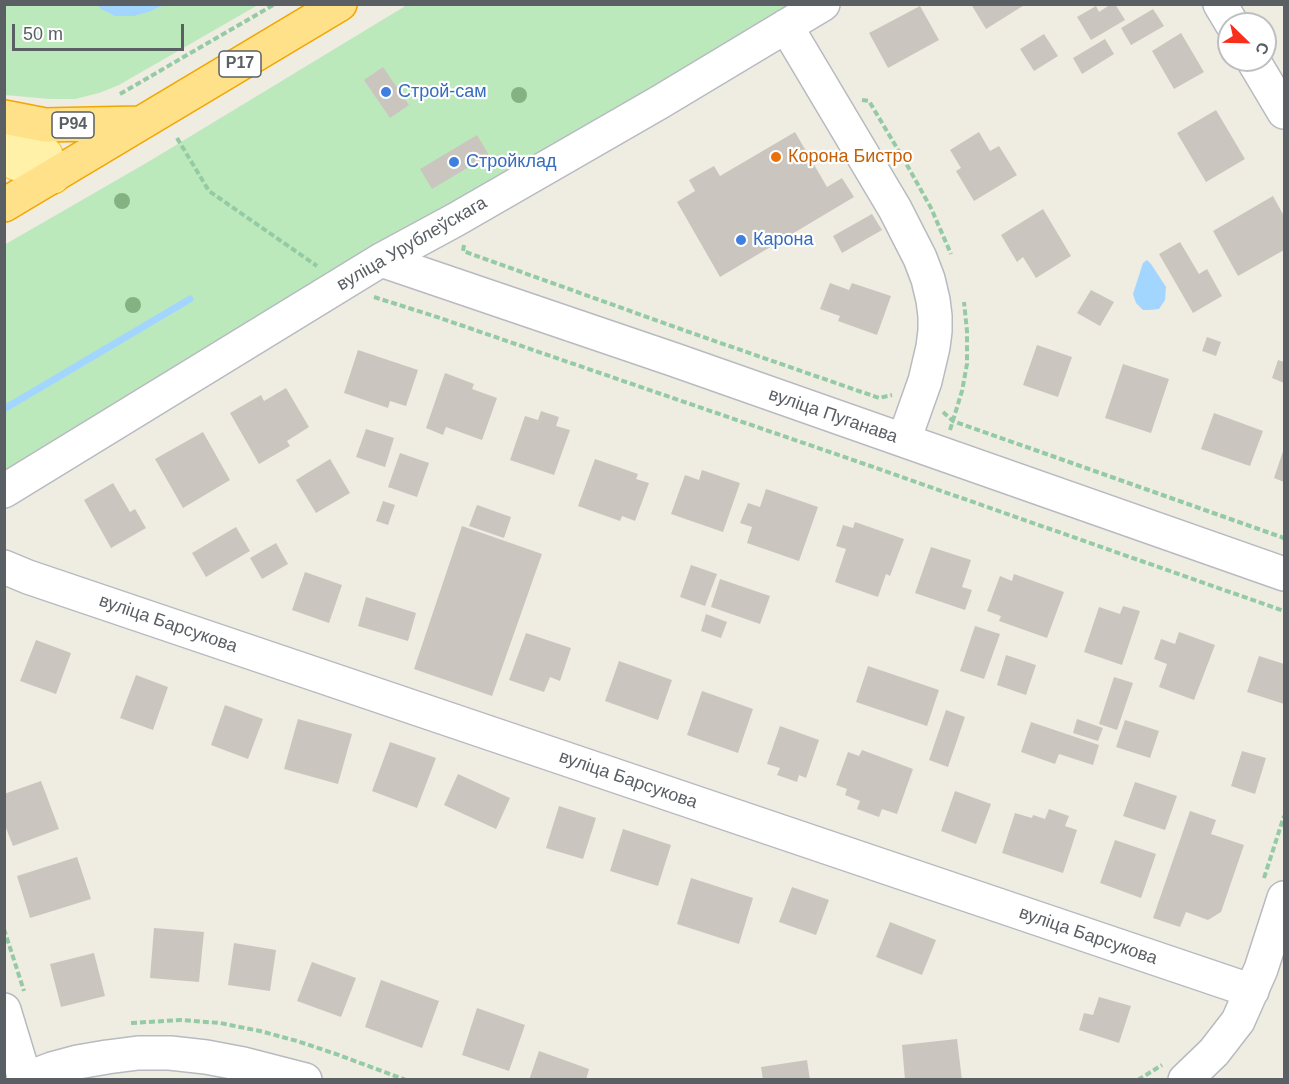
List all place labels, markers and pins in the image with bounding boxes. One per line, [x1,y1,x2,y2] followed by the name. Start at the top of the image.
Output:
[398,81,487,103] place label: Строй-сам
[379,85,393,99] marker: Строй-сам
[788,146,913,168] place label: Корона Бистро
[769,150,783,164] marker: Корона Бистро
[466,151,556,173] place label: Стройклад
[447,155,461,169] marker: Стройклад
[753,229,813,251] place label: Карона
[734,233,748,247] marker: Карона

